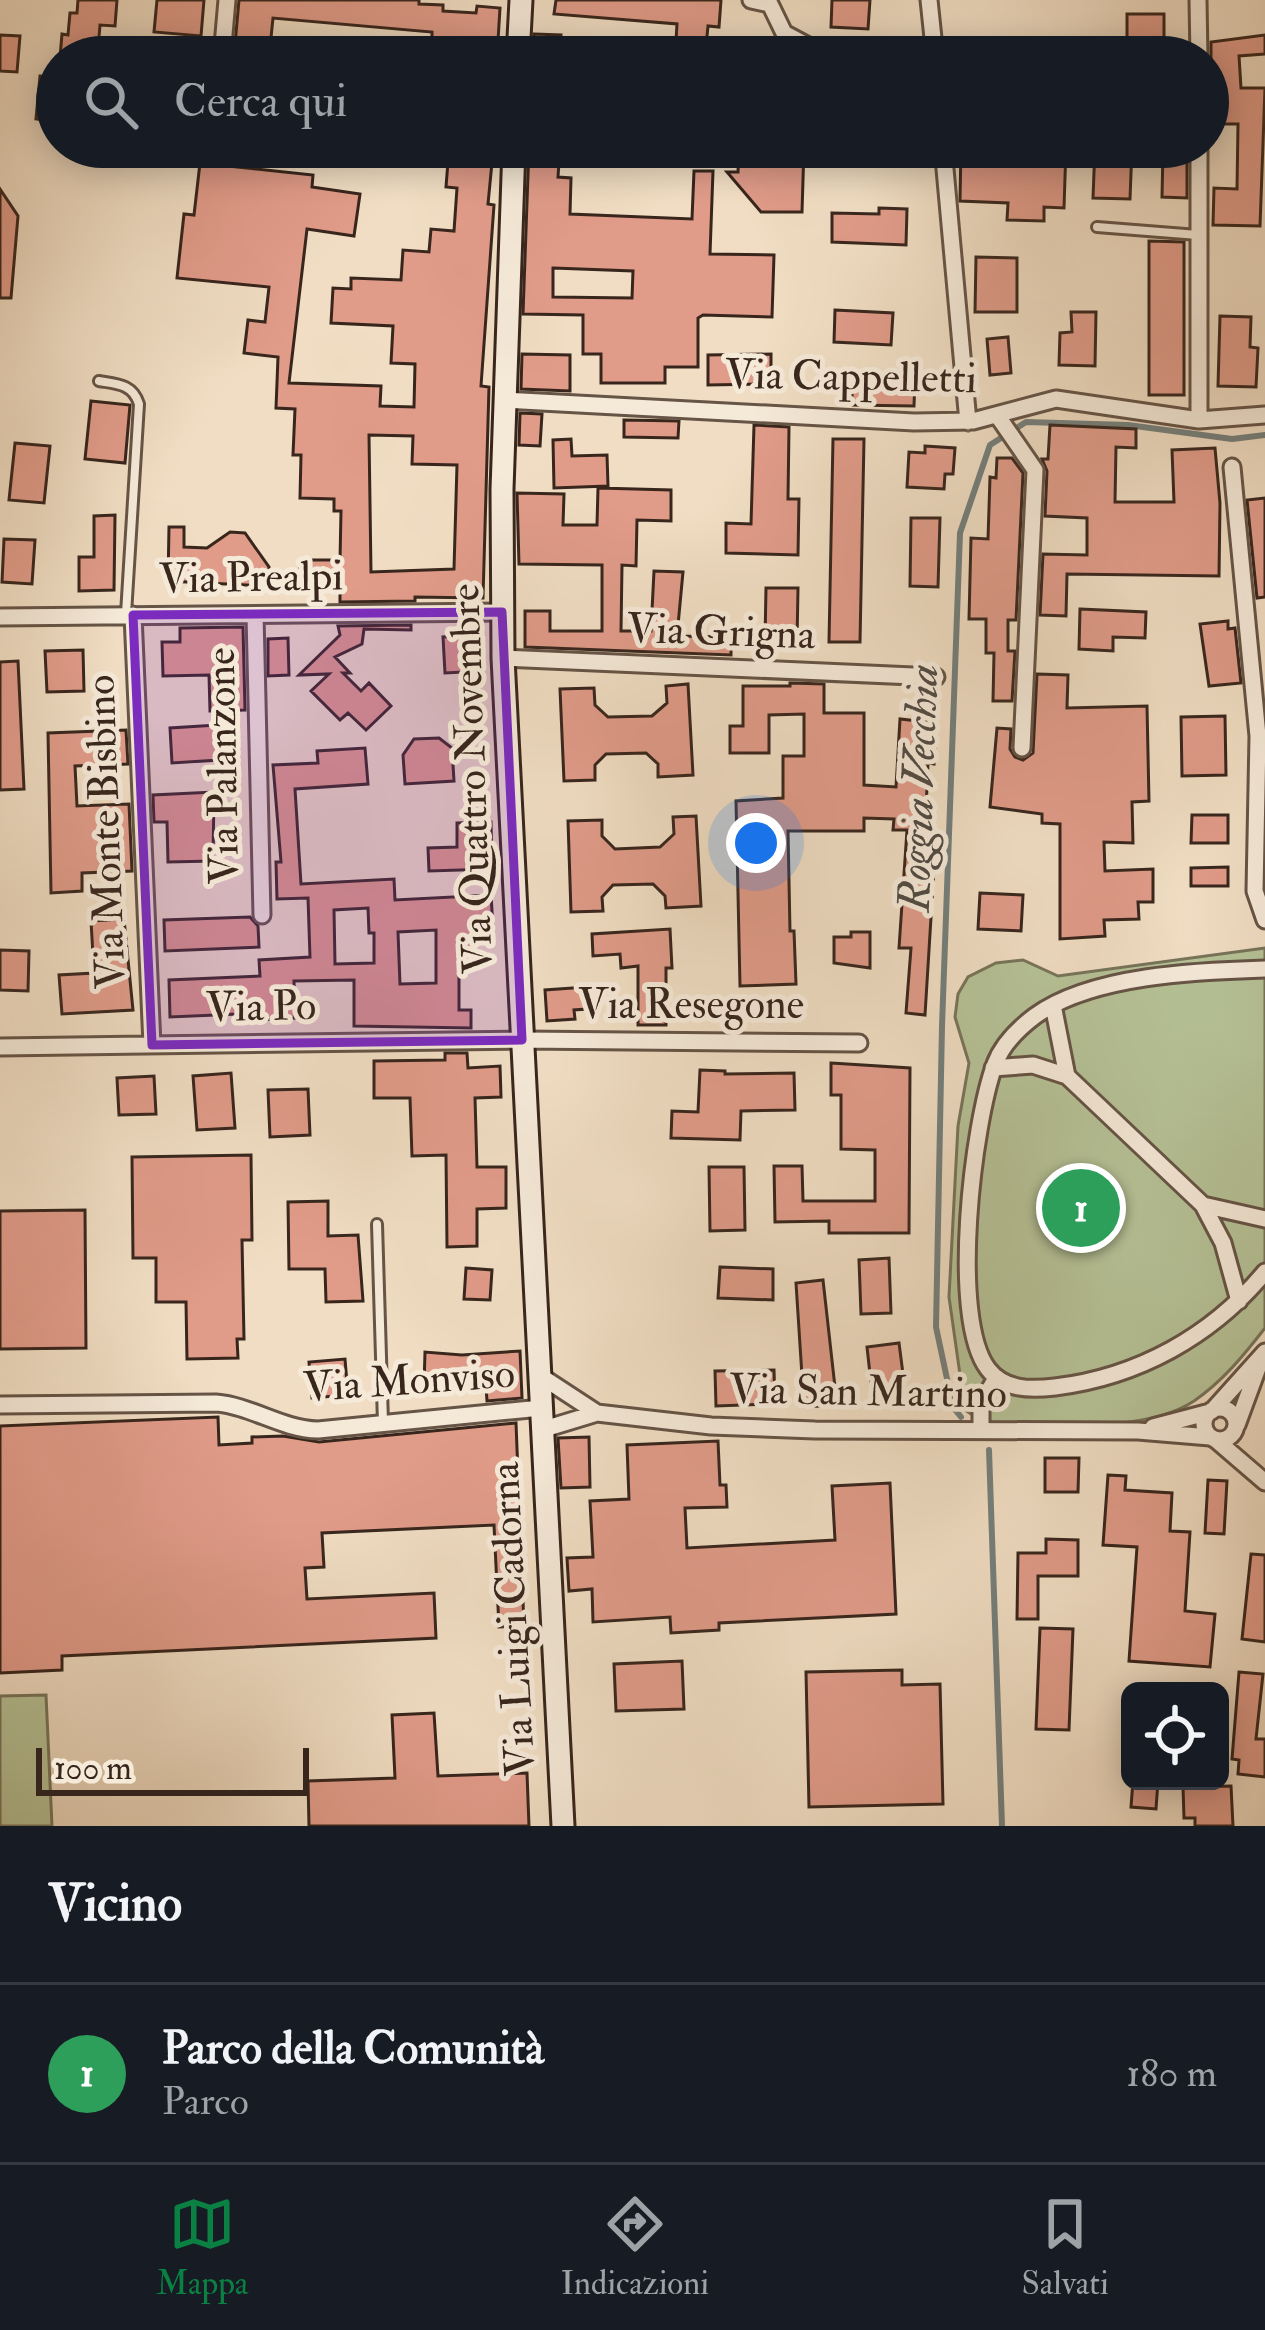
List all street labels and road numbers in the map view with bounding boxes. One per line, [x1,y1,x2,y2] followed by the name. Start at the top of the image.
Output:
[725,349,977,405] street label: Via Cappelletti
[158,550,344,606] street label: Via Prealpi
[439,583,505,975] street label: Via Quattro Novembre
[626,603,817,661] street label: Via Grigna
[195,647,251,885] street label: Via Palanzone
[75,674,137,990] street label: Via Monte Bisbino
[578,979,804,1031] street label: Via Resegone
[205,980,317,1034] street label: Via Po
[301,1348,517,1414] street label: Via Monviso
[729,1364,1007,1420] street label: Via San Martino
[479,1460,547,1777] street label: Via Luigi Cadorna

